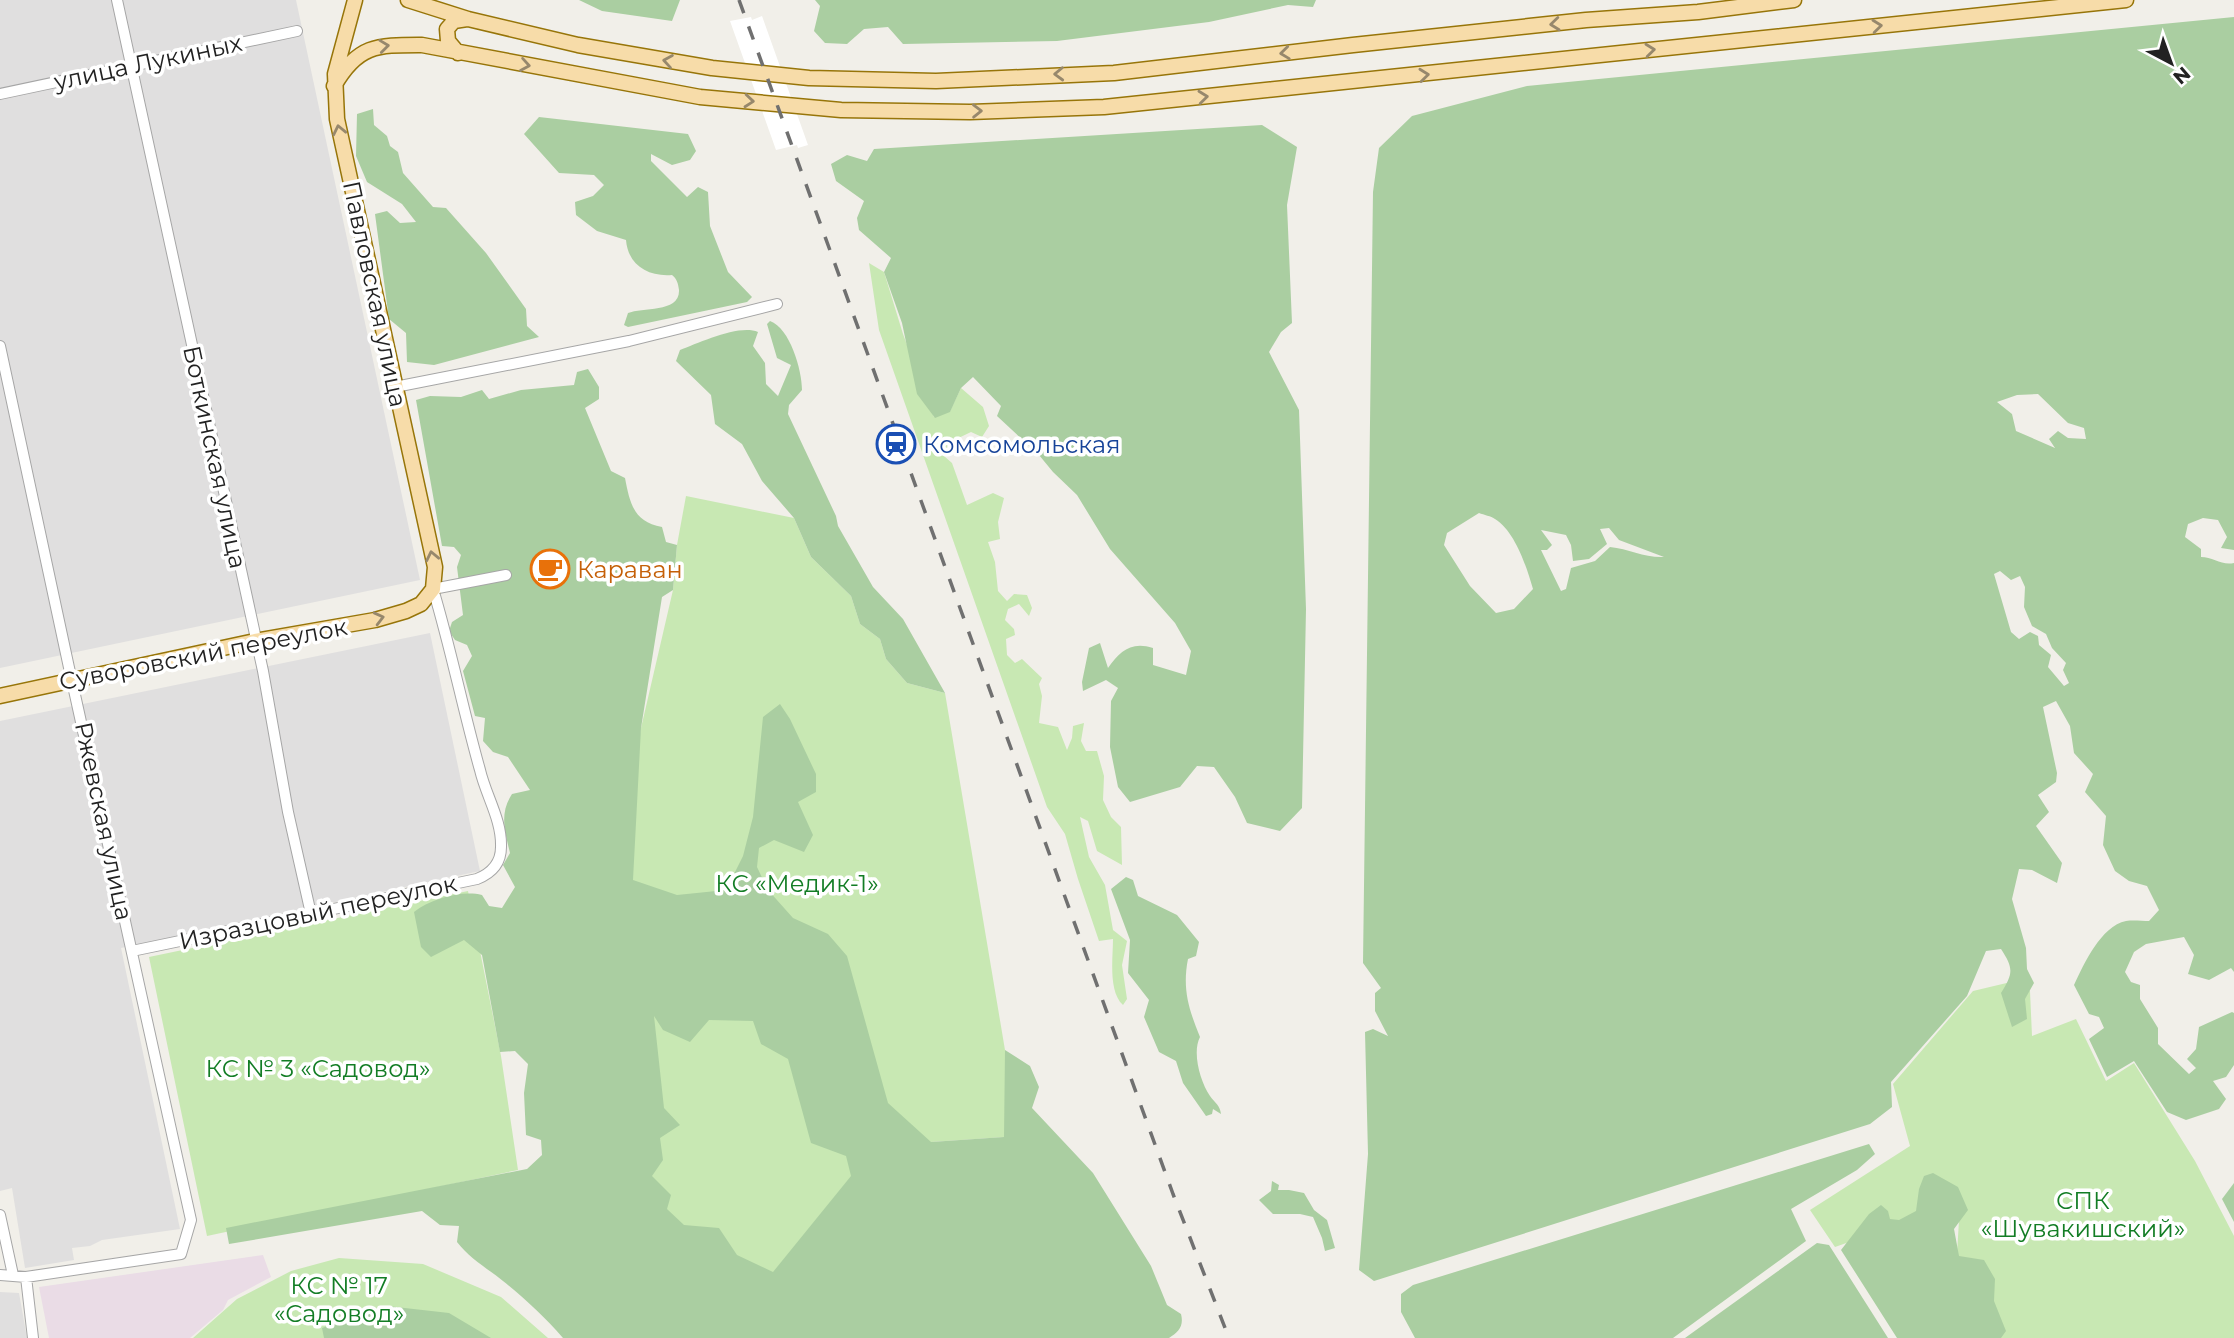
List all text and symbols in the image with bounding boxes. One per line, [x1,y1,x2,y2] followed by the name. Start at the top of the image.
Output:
[1550,16,1561,31] one-way arrow
[1872,19,1883,34] one-way arrow
[50,28,245,96] street label: улица Лукиных
[2136,28,2206,98] north arrow
[378,39,390,54] one-way arrow
[1645,43,1656,58] one-way arrow
[1279,45,1291,60] one-way arrow
[662,54,674,69] one-way arrow
[519,57,531,72] one-way arrow
[2168,62,2195,89] text: N
[1053,67,1064,82] one-way arrow
[1418,67,1430,82] one-way arrow
[1198,90,1209,105] one-way arrow
[744,93,755,108] one-way arrow
[972,103,982,119] one-way arrow
[333,124,348,136] one-way arrow
[337,178,413,410] street label: Павловская улица
[177,343,253,571] street label: Боткинская улица
[875,423,917,465] station icon: Комсомольская
[923,430,1121,459] place label: Комсомольская
[529,548,571,590] cafe icon: Караван
[426,550,441,562] one-way arrow
[577,555,683,584] place label: Караван
[57,612,350,696] street label: Суворовский переулок
[373,612,385,626] one-way arrow
[69,719,139,923] street label: Ржевская улица
[177,868,459,956] street label: Изразцовый переулок
[715,869,879,898] park label: КС «Медик-1»
[206,1054,430,1083] park label: КС № 3 «Садовод»
[1981,1186,2185,1243] park label: СПК «Шувакишский»
[274,1271,404,1328] park label: КС № 17 «Садовод»

